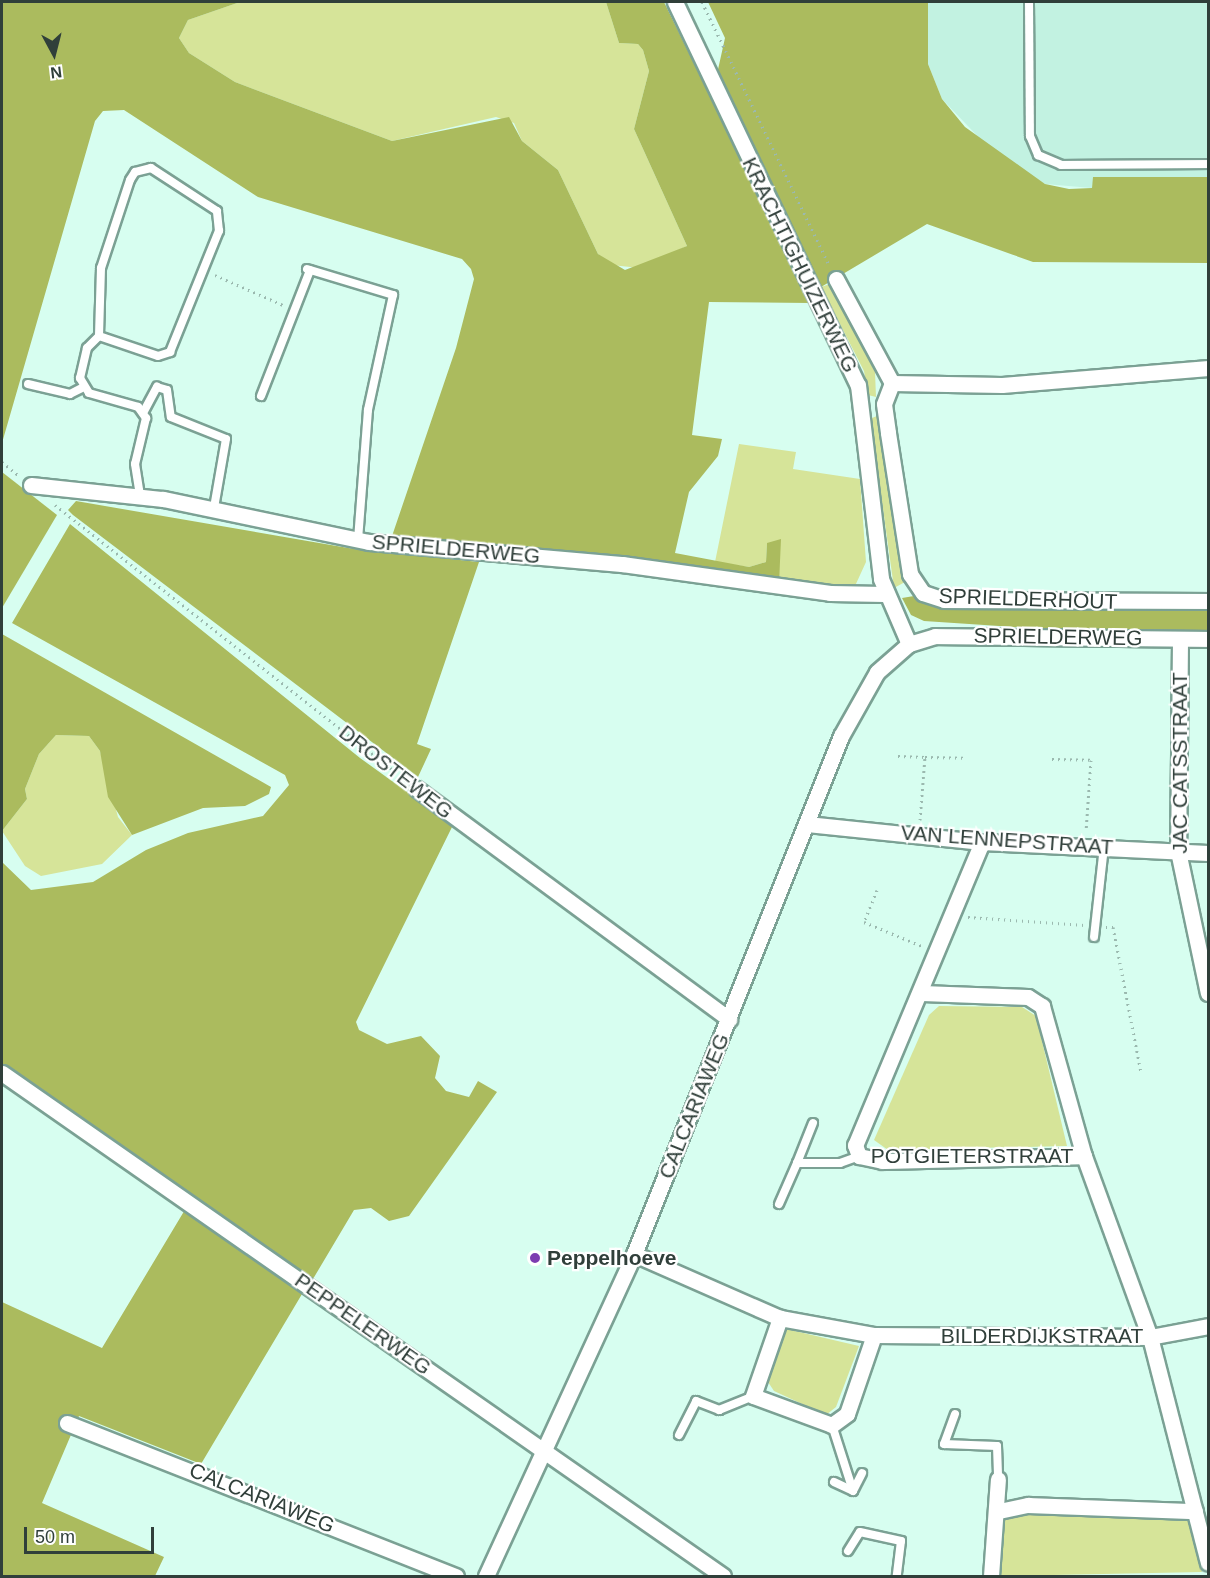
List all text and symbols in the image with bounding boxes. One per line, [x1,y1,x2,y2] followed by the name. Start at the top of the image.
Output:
[24,24,84,84] north arrow
[49,63,63,82] text: N
[737,153,863,377] street label: KRACHTIGHUIZERWEG
[371,529,541,569] street label: SPRIELDERWEG
[938,583,1118,615] street label: SPRIELDERHOUT
[973,623,1143,651] street label: SPRIELDERWEG
[1167,672,1193,854] street label: JAC CATSSTRAAT
[334,720,458,824] street label: DROSTEWEG
[900,820,1114,860] street label: VAN LENNEPSTRAAT
[653,1030,735,1182] street label: CALCARIAWEG
[871,1143,1073,1169] street label: POTGIETERSTRAAT
[547,1245,677,1271] place label: Peppelhoeve
[528,1251,542,1265] marker: Peppelhoeve
[290,1268,436,1380] street label: PEPPELERWEG
[941,1323,1143,1349] street label: BILDERDIJKSTRAAT
[186,1457,338,1539] street label: CALCARIAWEG
[27,1515,158,1553] scale bar
[35,1527,75,1547] text: 50 m

